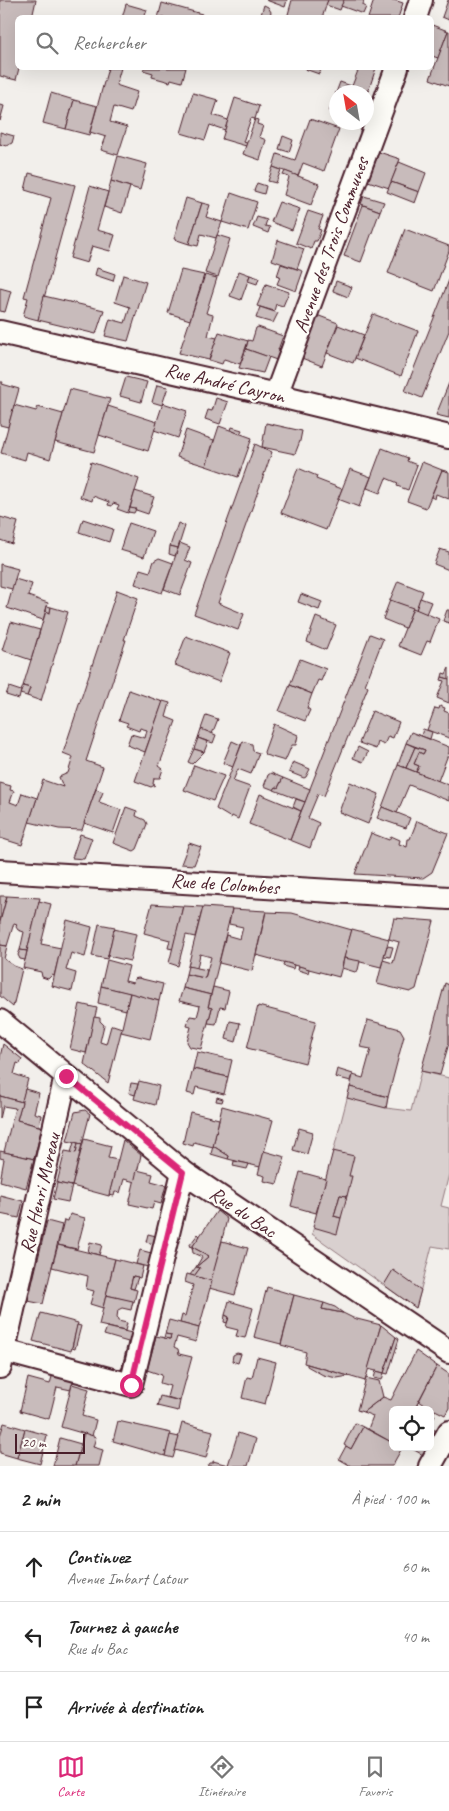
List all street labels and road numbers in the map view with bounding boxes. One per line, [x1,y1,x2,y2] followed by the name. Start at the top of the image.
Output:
[288,152,375,336] street label: Avenue des Trois Communes
[163,357,288,409] street label: Rue André Cayron
[170,868,282,900] street label: Rue de Colombes
[14,1129,66,1256] street label: Rue Henri Moreau
[205,1181,282,1244] street label: Rue du Bac

